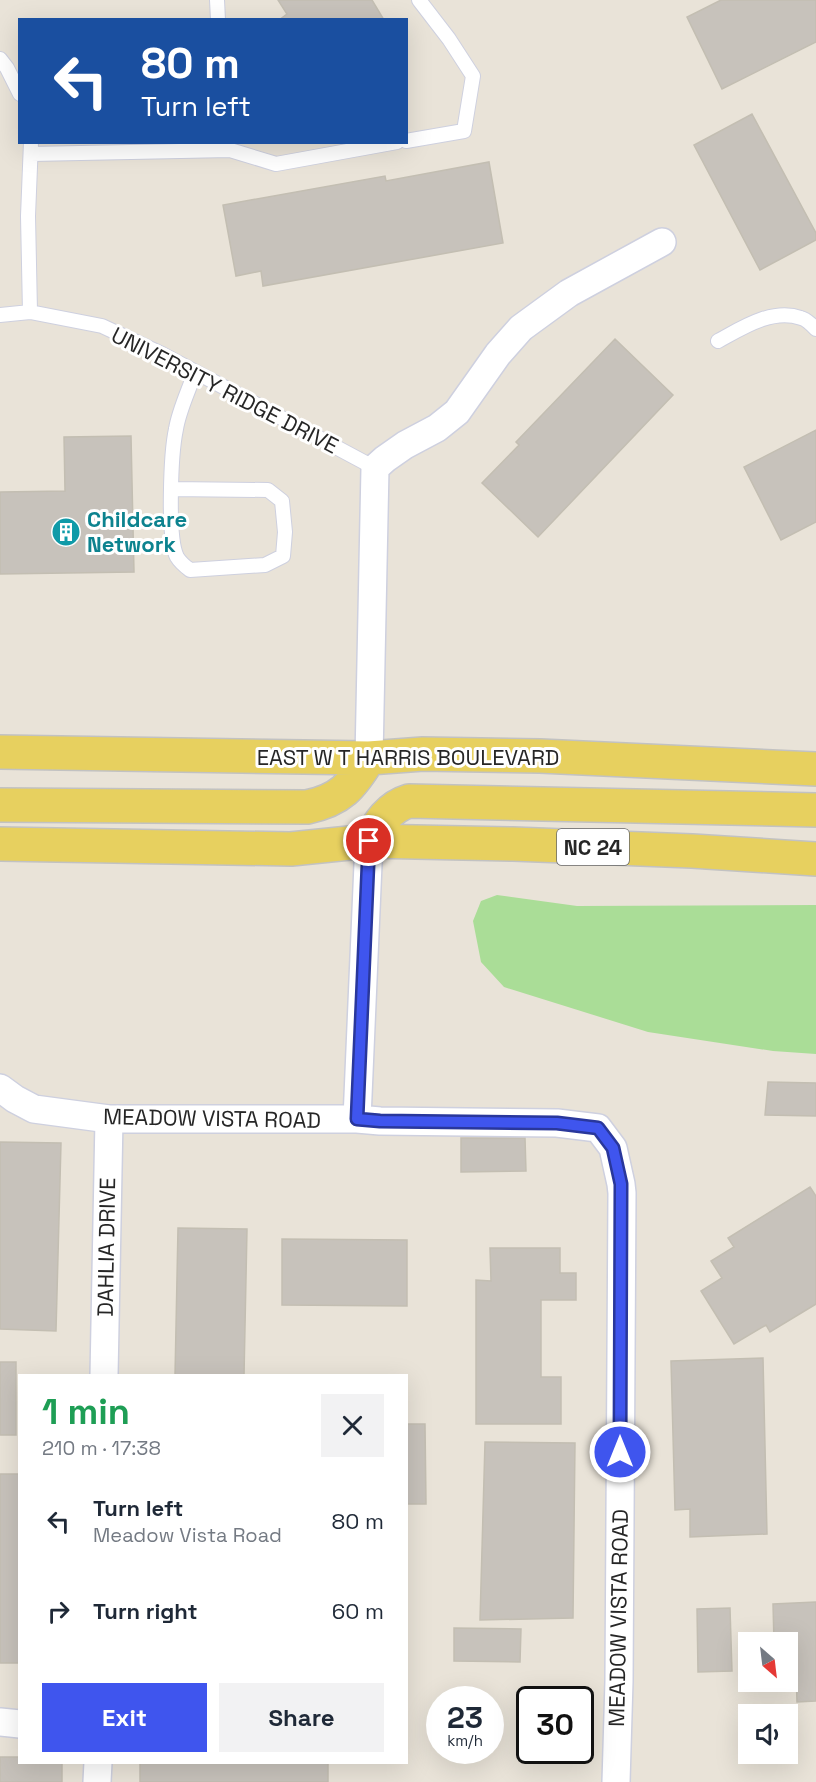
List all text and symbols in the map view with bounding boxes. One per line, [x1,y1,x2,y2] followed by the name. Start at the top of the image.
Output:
[141,37,240,90] text: 80 m
[42,42,120,120] icon: left
[141,89,251,124] text: Turn left
[107,320,343,460] street label: UNIVERSITY RIDGE DRIVE
[87,505,187,558] place label: Childcare Network
[50,516,82,548] building icon: Childcare Network
[257,743,559,771] street label: EAST W T HARRIS BOULEVARD
[343,815,394,866] pin
[352,824,385,857] icon: arrive
[557,829,629,865] road number: NC 24
[103,1102,321,1134] street label: MEADOW VISTA ROAD
[91,1177,121,1317] street label: DAHLIA DRIVE
[42,1389,130,1435] text: 1 min
[321,1394,384,1457] button: close
[588,1420,652,1484] position arrow
[42,1435,161,1461] text: 210 m · 17:38
[93,1494,183,1522] text: Turn left
[42,1505,75,1538] icon: left
[332,1507,384,1535] text: 80 m
[602,1509,634,1727] street label: MEADOW VISTA ROAD
[93,1522,282,1548] text: Meadow Vista Road
[42,1595,75,1628] icon: right
[93,1597,198,1625] text: Turn right
[332,1597,384,1625] text: 60 m
[738,1632,798,1692] north arrow
[738,1632,798,1764] map controls
[42,1683,207,1752] button: Exit
[219,1683,384,1752] button: Share
[516,1686,594,1764] speed limit sign: 30
[447,1698,483,1737] text: 23
[738,1704,798,1764] button: sound
[447,1731,483,1750] text: km/h

